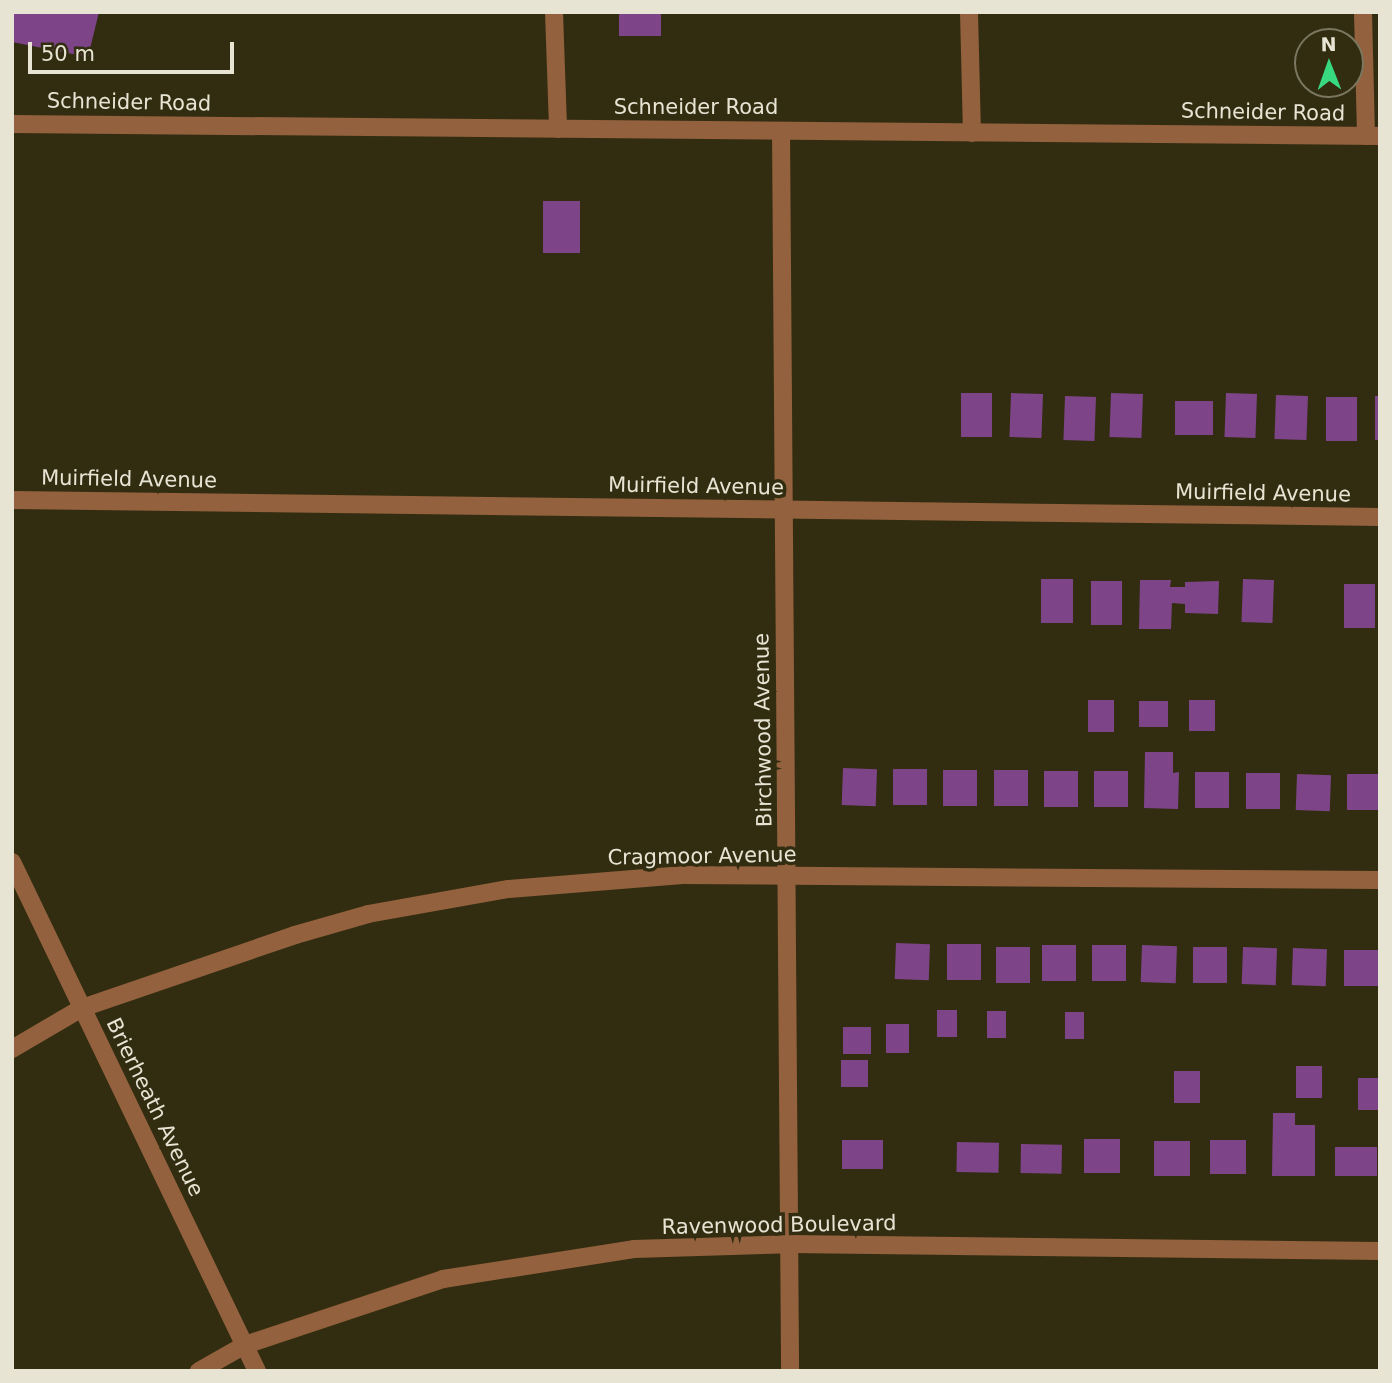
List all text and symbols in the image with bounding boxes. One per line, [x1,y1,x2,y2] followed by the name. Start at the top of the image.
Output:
[32,28,238,72] scale bar
[1294,28,1364,98] north arrow
[1321,33,1337,55] text: N
[41,42,95,66] text: 50 m
[47,88,211,116] street label: Schneider Road
[614,94,778,120] street label: Schneider Road
[1181,98,1345,126] street label: Schneider Road
[41,465,217,493] street label: Muirfield Avenue
[608,472,784,500] street label: Muirfield Avenue
[1175,479,1351,507] street label: Muirfield Avenue
[749,633,777,827] street label: Birchwood Avenue
[607,842,797,870] street label: Cragmoor Avenue
[101,1014,209,1200] street label: Brierheath Avenue
[661,1210,897,1240] street label: Ravenwood Boulevard

